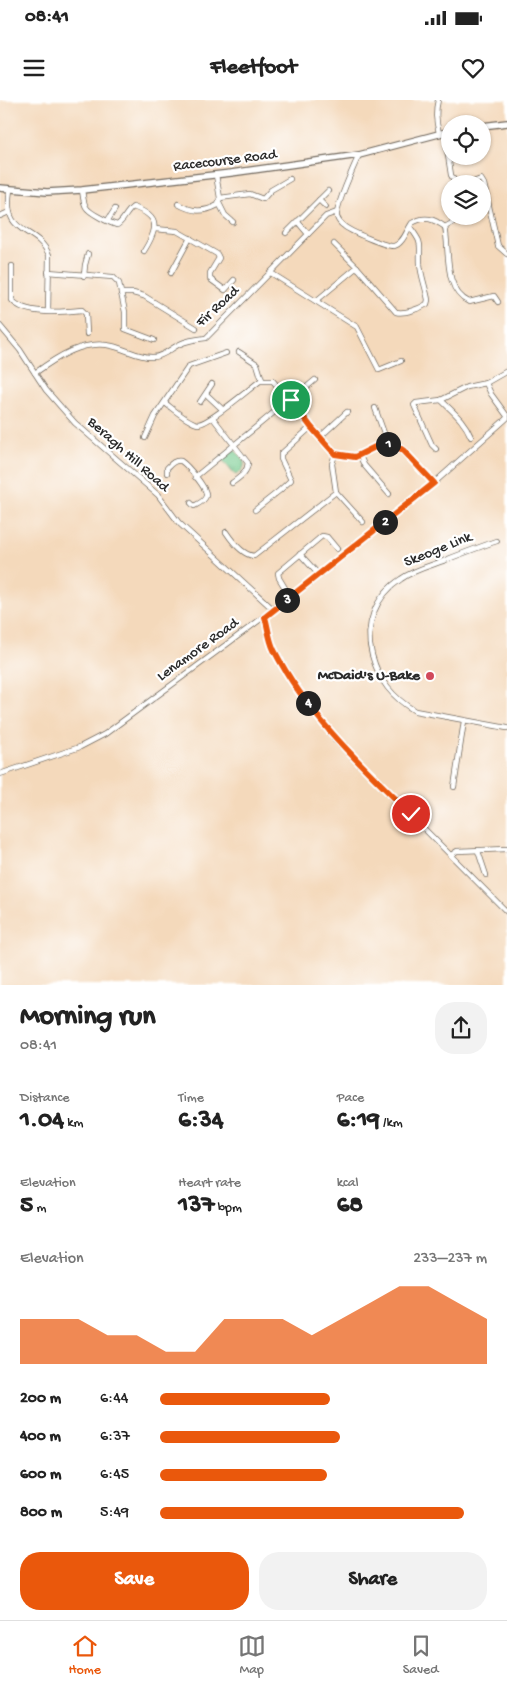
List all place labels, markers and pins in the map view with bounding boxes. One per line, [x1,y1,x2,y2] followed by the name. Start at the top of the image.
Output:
[270,379,312,421] pin
[376,432,400,456] pin: 1
[372,510,398,534] pin: 2
[274,588,300,612] pin: 3
[318,667,421,685] place label: McDaid's U-Bake
[424,670,436,682] marker: McDaid's U-Bake
[296,690,320,716] pin: 4
[390,793,432,835] pin

